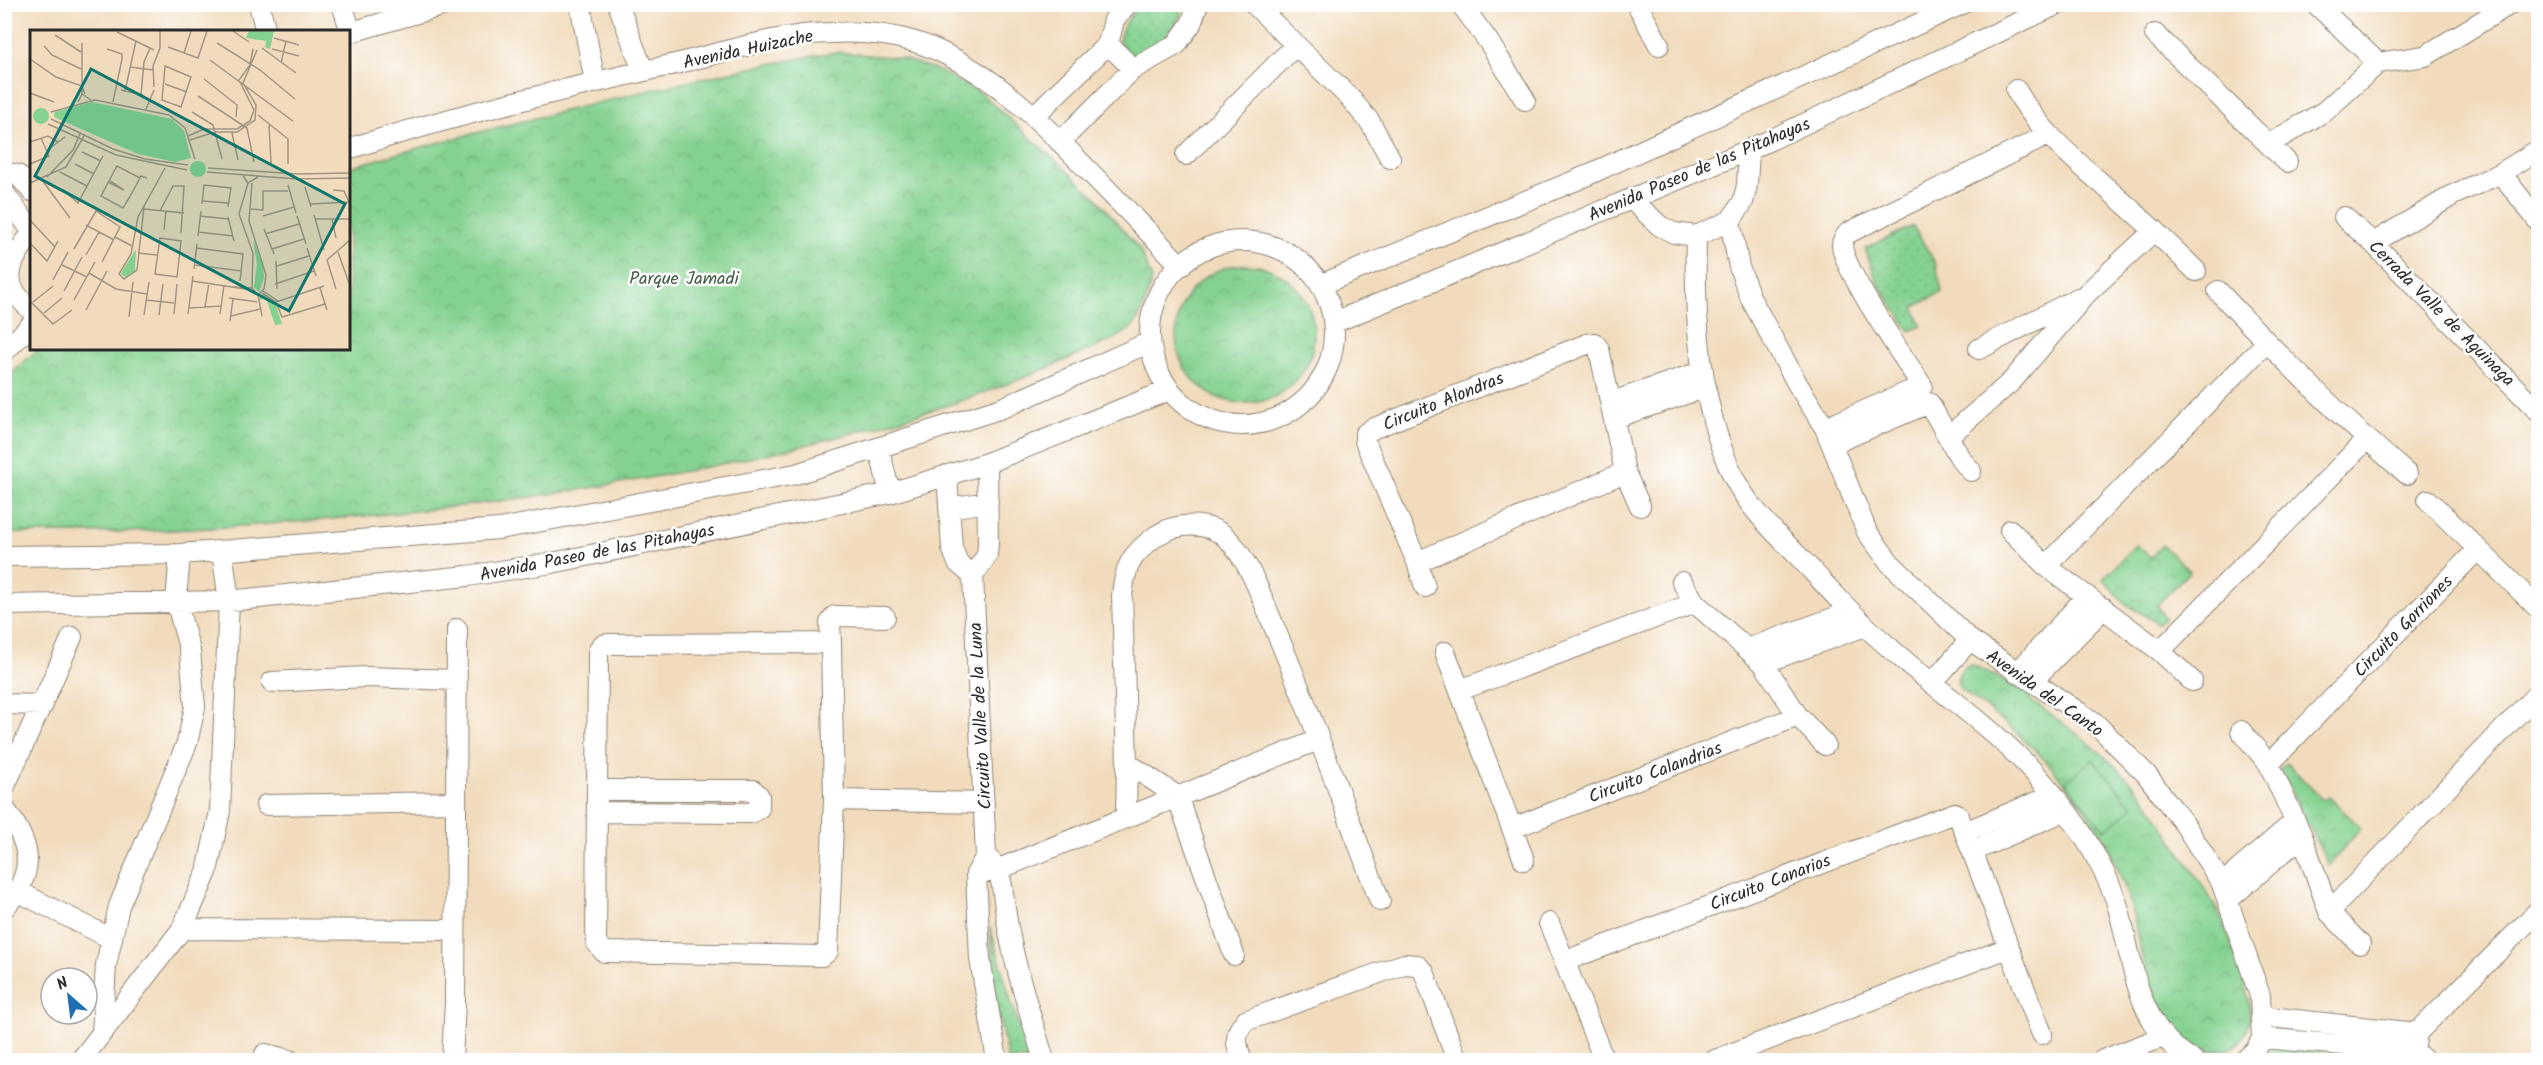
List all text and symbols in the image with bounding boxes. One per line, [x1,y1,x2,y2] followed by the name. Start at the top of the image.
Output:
[681,23,816,78] street label: Avenida Huizache
[30,30,350,350] inset map
[1584,110,1815,230] street label: Avenida Paseo de las Pitahayas
[2361,234,2521,394] street label: Cerrada Valle de Aguinaga
[629,265,740,294] park label: Parque Jamadi
[1379,365,1509,440] street label: Circuito Alondras
[477,516,718,590] street label: Avenida Paseo de las Pitahayas
[2347,569,2461,685] street label: Circuito Gorriones
[962,622,1001,810] street label: Circuito Valle de la Luna
[1979,643,2109,746] street label: Avenida del Canto
[1584,734,1727,812] street label: Circuito Calandrias
[1706,847,1836,920] street label: Circuito Canarios
[39,966,99,1026] north arrow
[52,971,73,997] text: N

